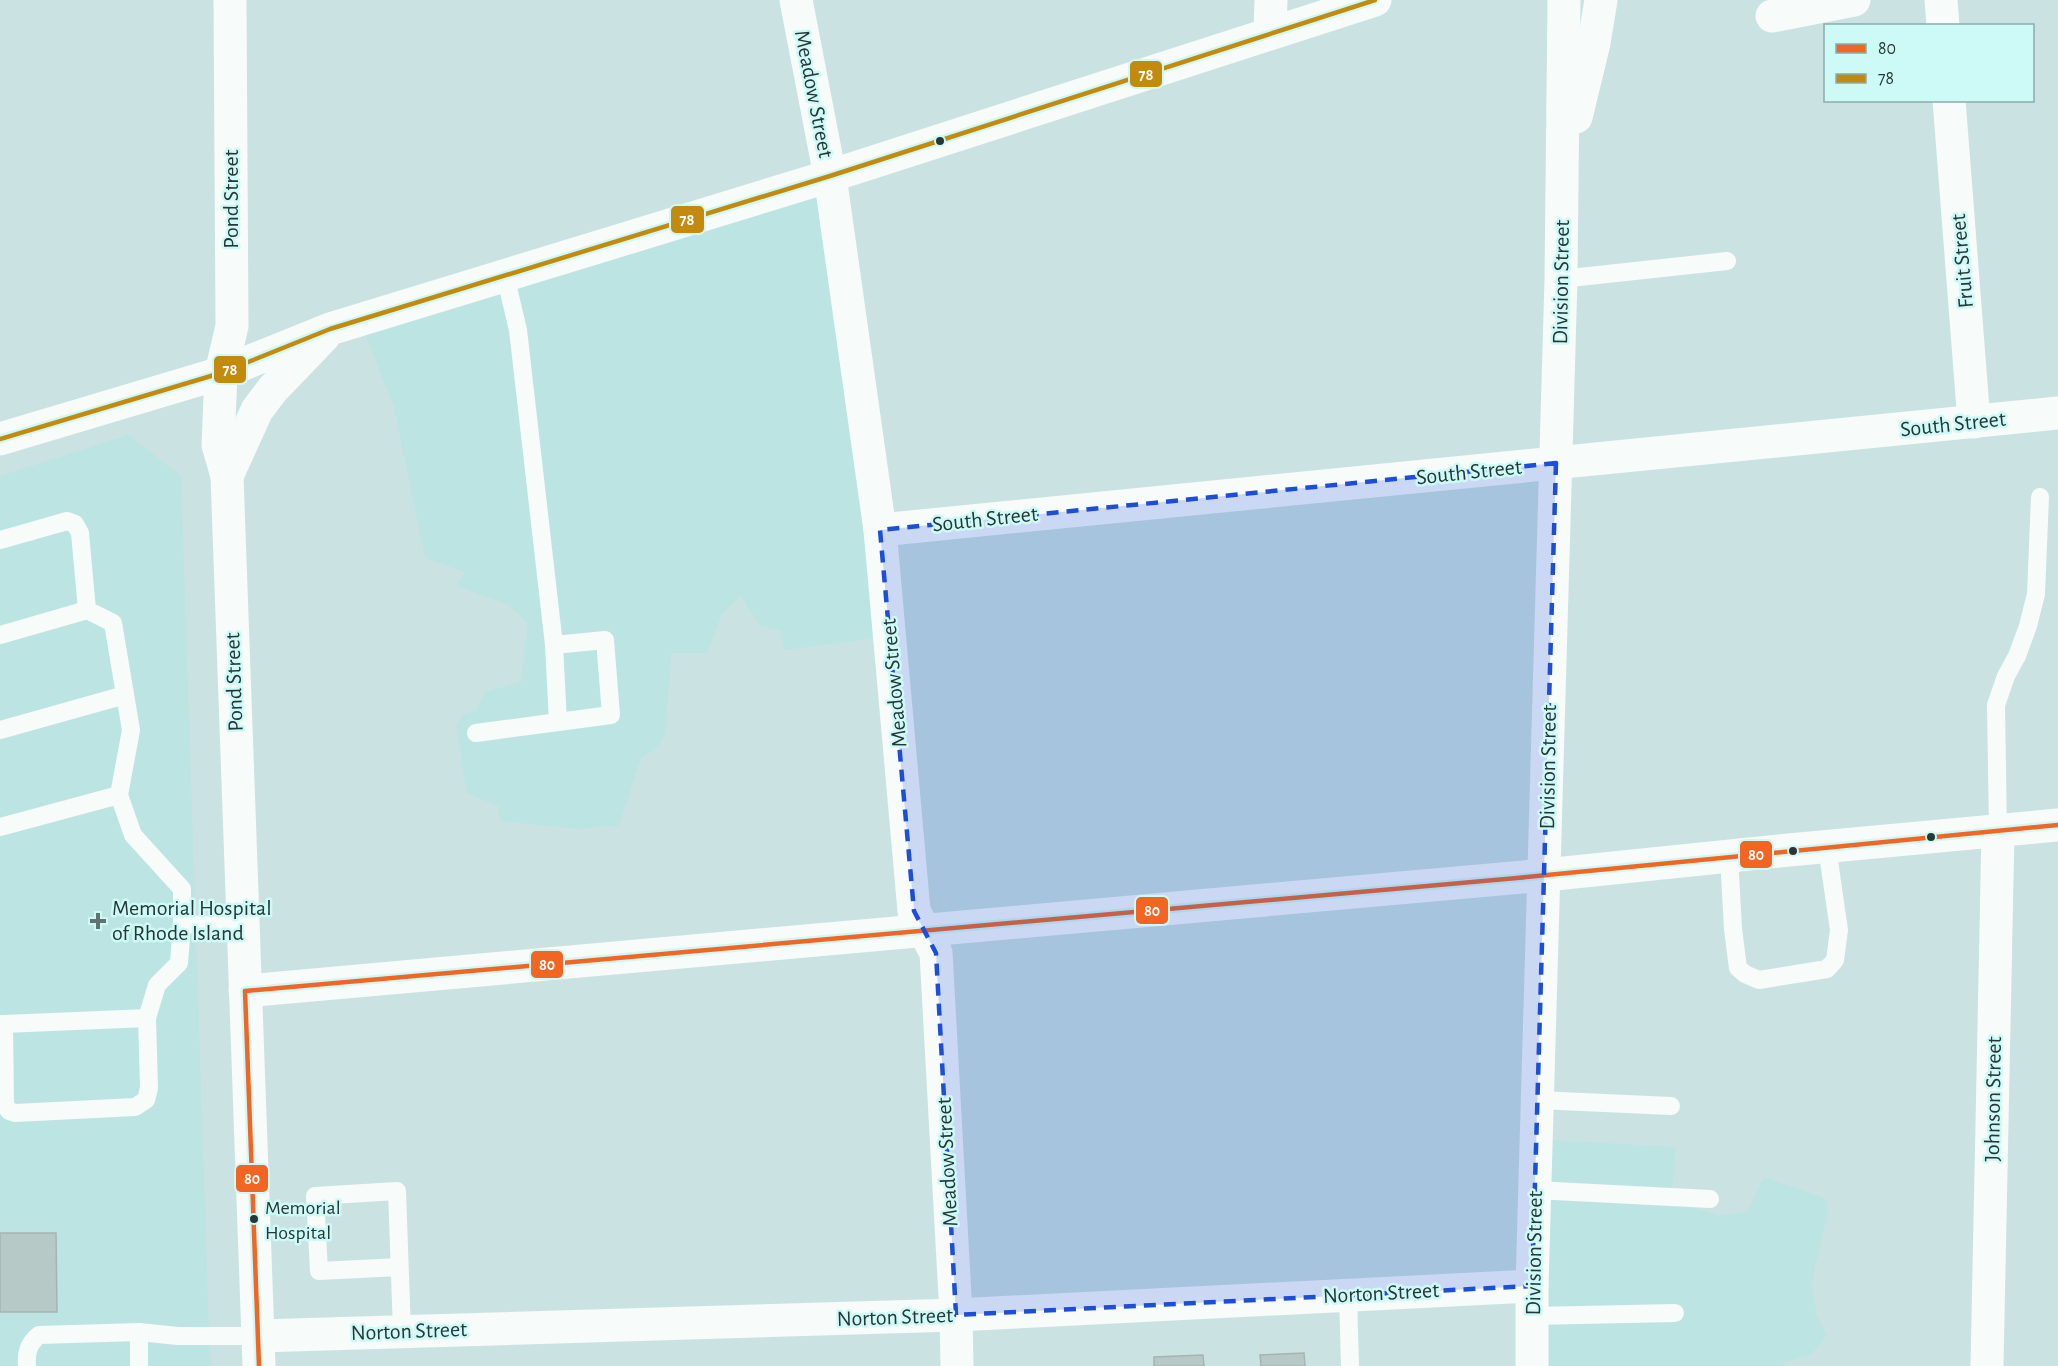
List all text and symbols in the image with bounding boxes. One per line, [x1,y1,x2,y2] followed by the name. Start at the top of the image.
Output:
[1824,24,2034,102] legend
[791,28,837,160] street label: Meadow Street
[1878,40,1896,58] text: 80
[1129,60,1163,88] line badge: 78
[1139,67,1154,83] text: 78
[1878,70,1894,88] text: 78
[934,135,946,147] unlabelled marker
[220,149,242,249] street label: Pond Street
[670,205,705,234] line badge: 78
[680,212,695,228] text: 78
[1947,213,1977,309] street label: Fruit Street
[1549,219,1573,345] street label: Division Street
[213,355,247,384] line badge: 78
[223,362,238,378] text: 78
[1899,408,2007,440] street label: South Street
[1415,456,1523,488] street label: South Street
[931,503,1039,535] street label: South Street
[877,618,911,748] street label: Meadow Street
[221,632,247,732] street label: Pond Street
[1536,704,1560,830] street label: Division Street
[1925,831,1937,843] unlabelled marker
[1739,840,1773,869] line badge: 80
[1787,845,1799,857] unlabelled marker
[1748,847,1764,863] text: 80
[1135,896,1169,925] line badge: 80
[112,897,272,944] place label: Memorial Hospital of Rhode Island
[1144,903,1160,919] text: 80
[89,912,107,930] marker: Memorial Hospital of Rhode Island
[530,950,564,979] line badge: 80
[539,957,555,973] text: 80
[1981,1036,2005,1162] street label: Johnson Street
[933,1097,961,1227] street label: Meadow Street
[235,1164,269,1193] line badge: 80
[244,1171,260,1187] text: 80
[1522,1190,1546,1316] street label: Division Street
[265,1198,341,1243] place label: Memorial Hospital
[248,1213,260,1225] marker: Memorial Hospital
[1322,1279,1440,1307] street label: Norton Street
[836,1304,954,1330] street label: Norton Street
[350,1318,468,1344] street label: Norton Street

